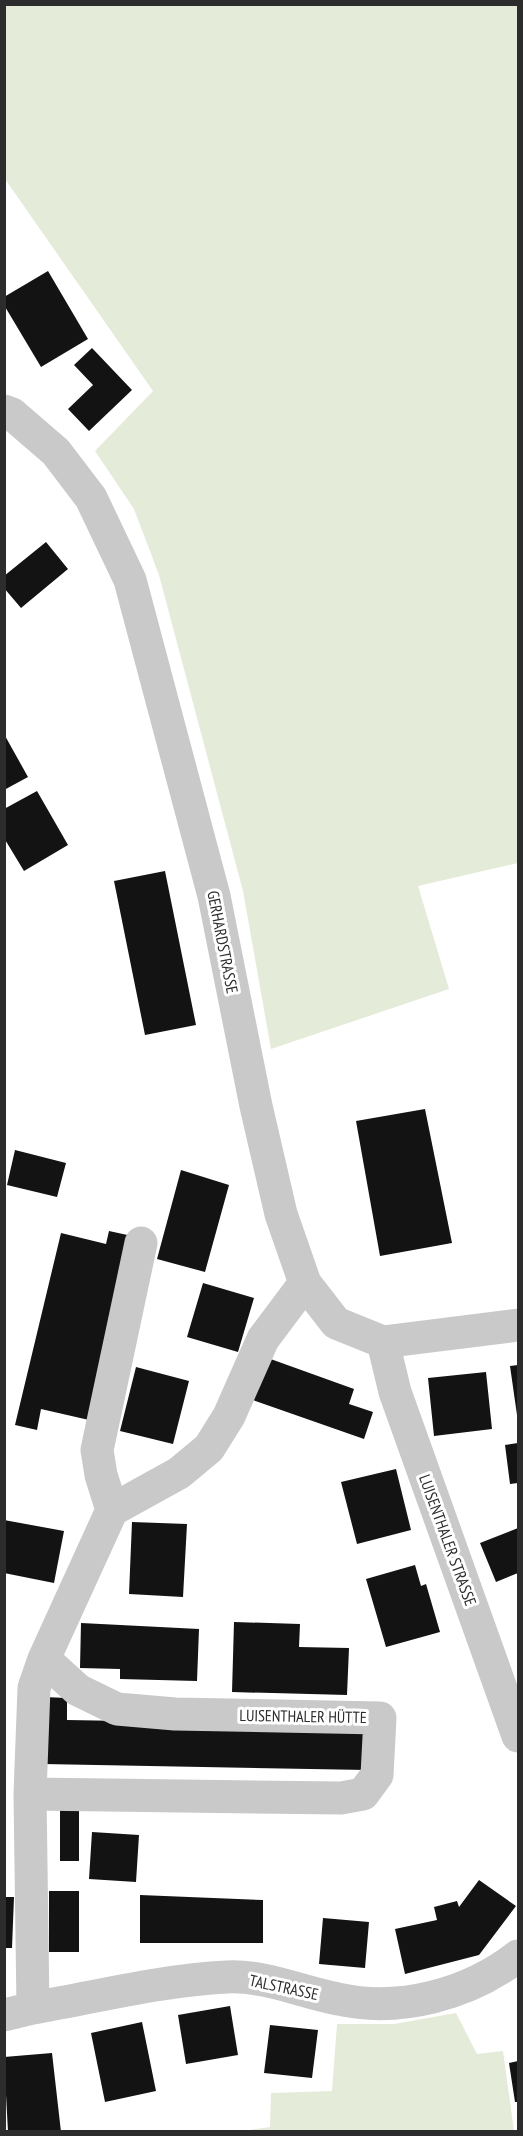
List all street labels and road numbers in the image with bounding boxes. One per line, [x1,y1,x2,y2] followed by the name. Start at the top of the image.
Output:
[203,889,243,995] street label: GERHARDSTRASSE
[415,1472,481,1609] street label: LUISENTHALER STRASSE
[239,1705,367,1727] street label: LUISENTHALER HÜTTE
[248,1970,320,2004] street label: TALSTRASSE

